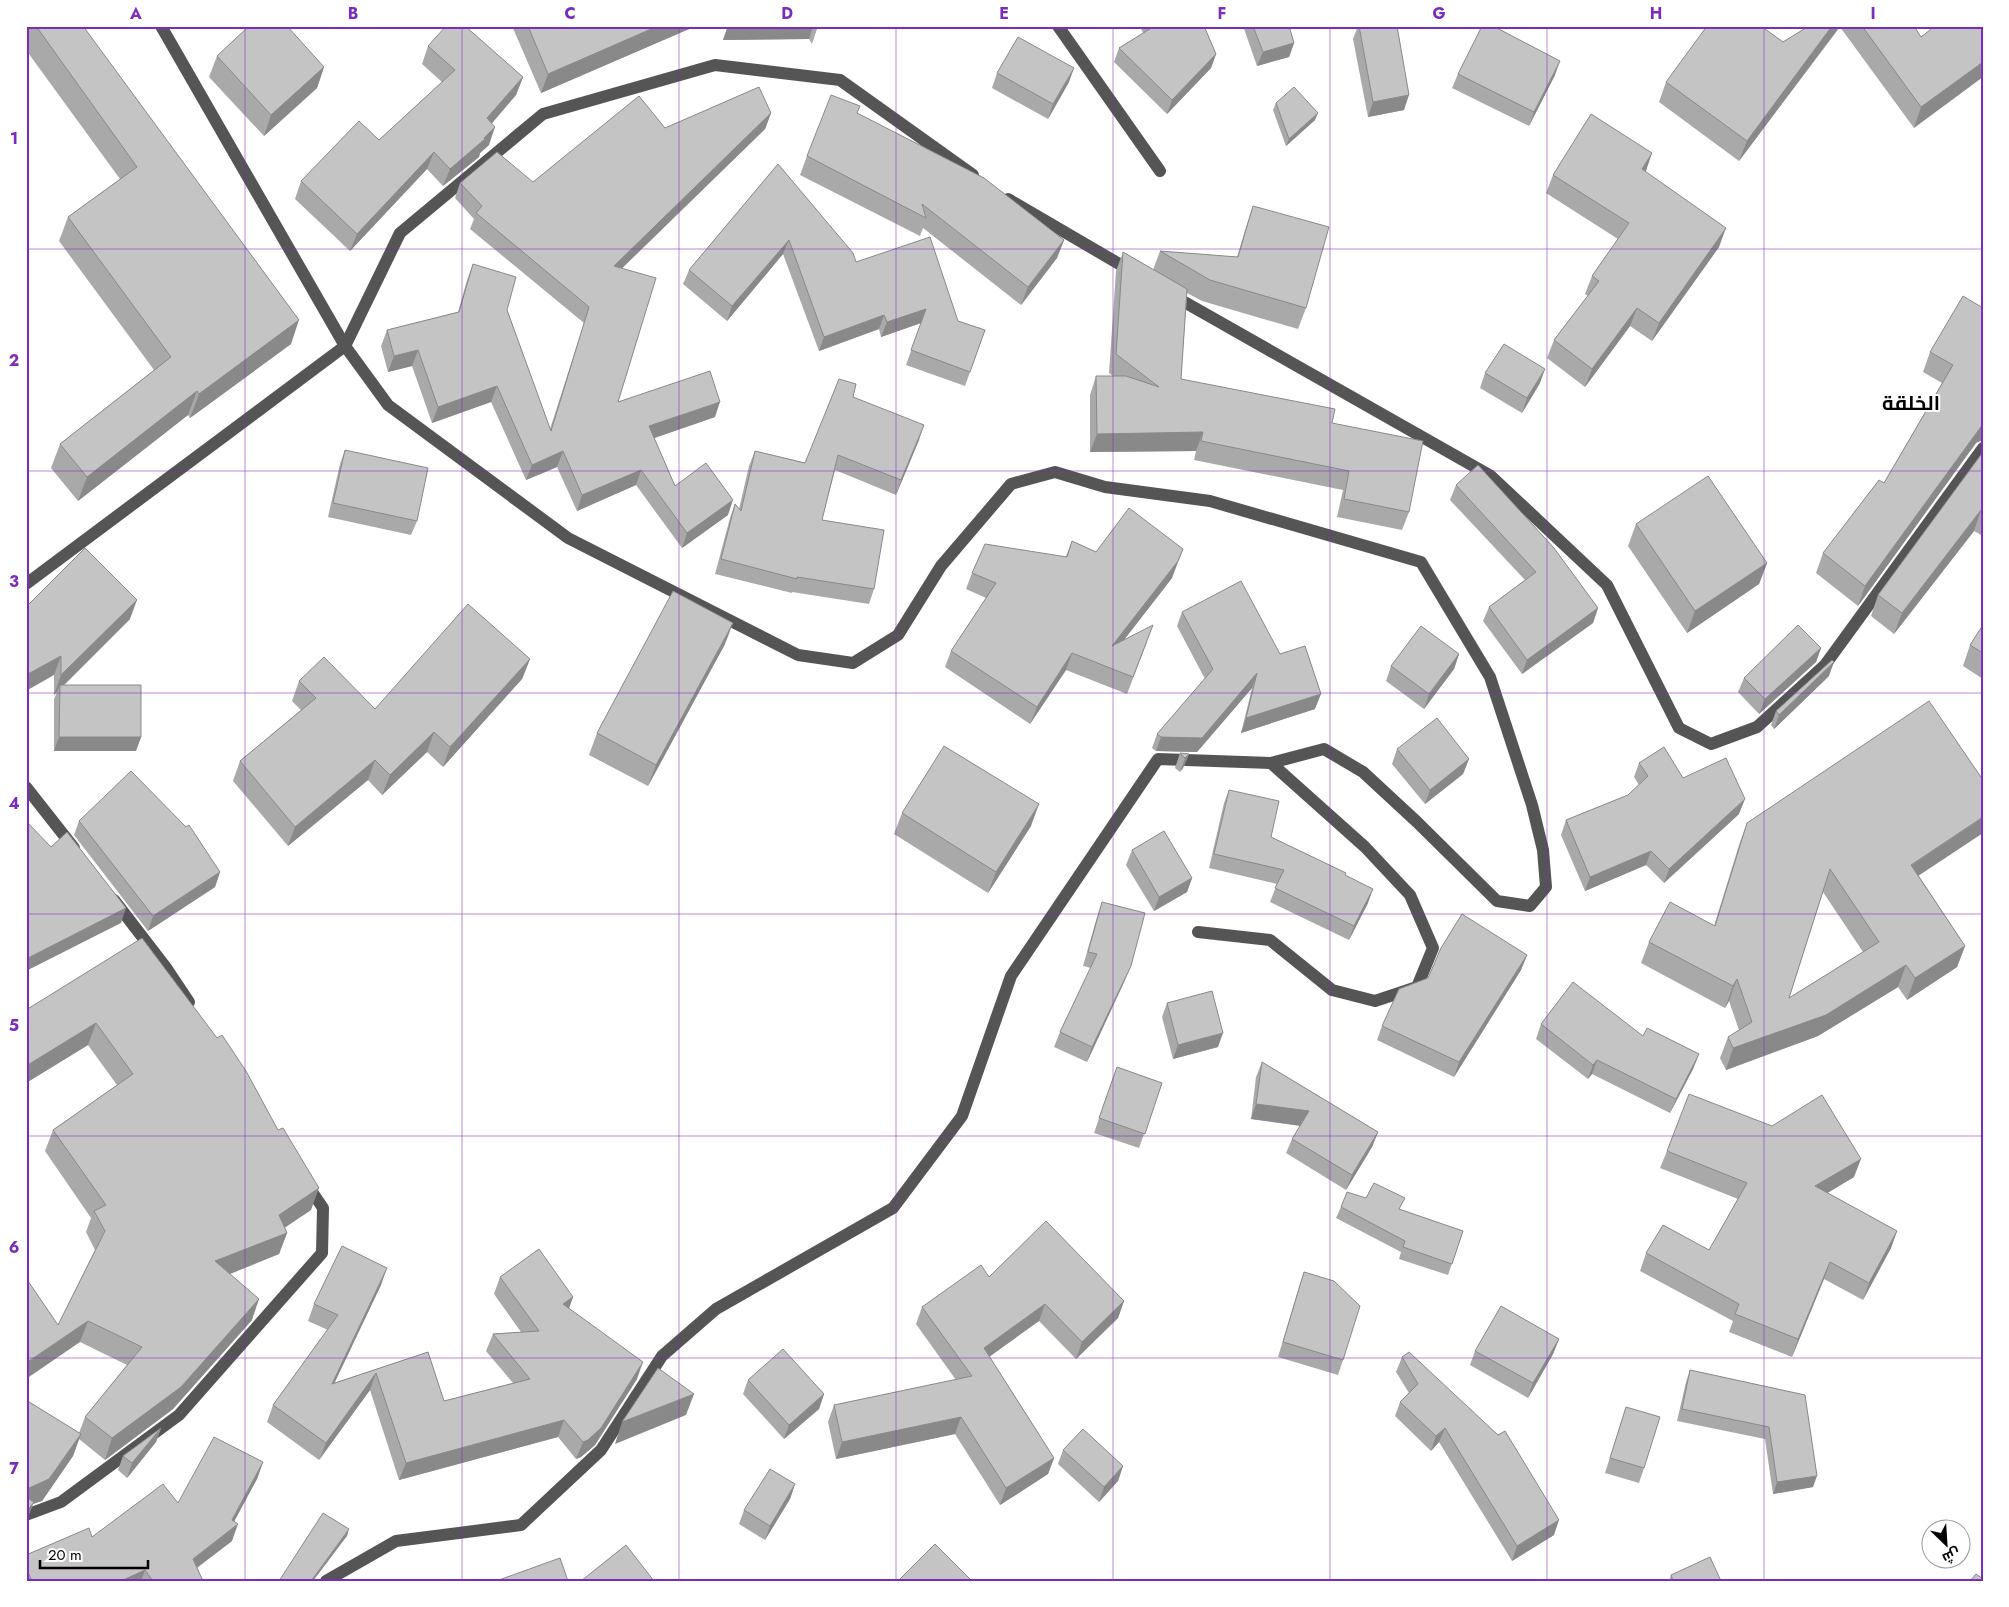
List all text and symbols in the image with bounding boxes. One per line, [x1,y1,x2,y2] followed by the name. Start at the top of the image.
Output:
[129,2,142,25] text: A
[348,2,358,25] text: B
[564,2,576,25] text: C
[781,2,793,25] text: D
[999,2,1009,25] text: E
[1218,2,1226,25] text: F
[1432,2,1446,25] text: G
[1650,2,1662,25] text: H
[1870,2,1876,25] text: I
[10,127,18,150] text: 1
[9,349,19,372] text: 2
[1882,389,1940,418] district label: الخلقة
[9,570,19,593] text: 3
[8,792,20,815] text: 4
[9,1014,19,1037] text: 5
[9,1236,19,1259] text: 6
[9,1457,19,1480] text: 7
[1922,1520,1972,1570] north arrow
[40,1537,148,1569] scale bar
[1939,1543,1964,1569] text: ش
[48,1544,82,1566] text: 20 m

